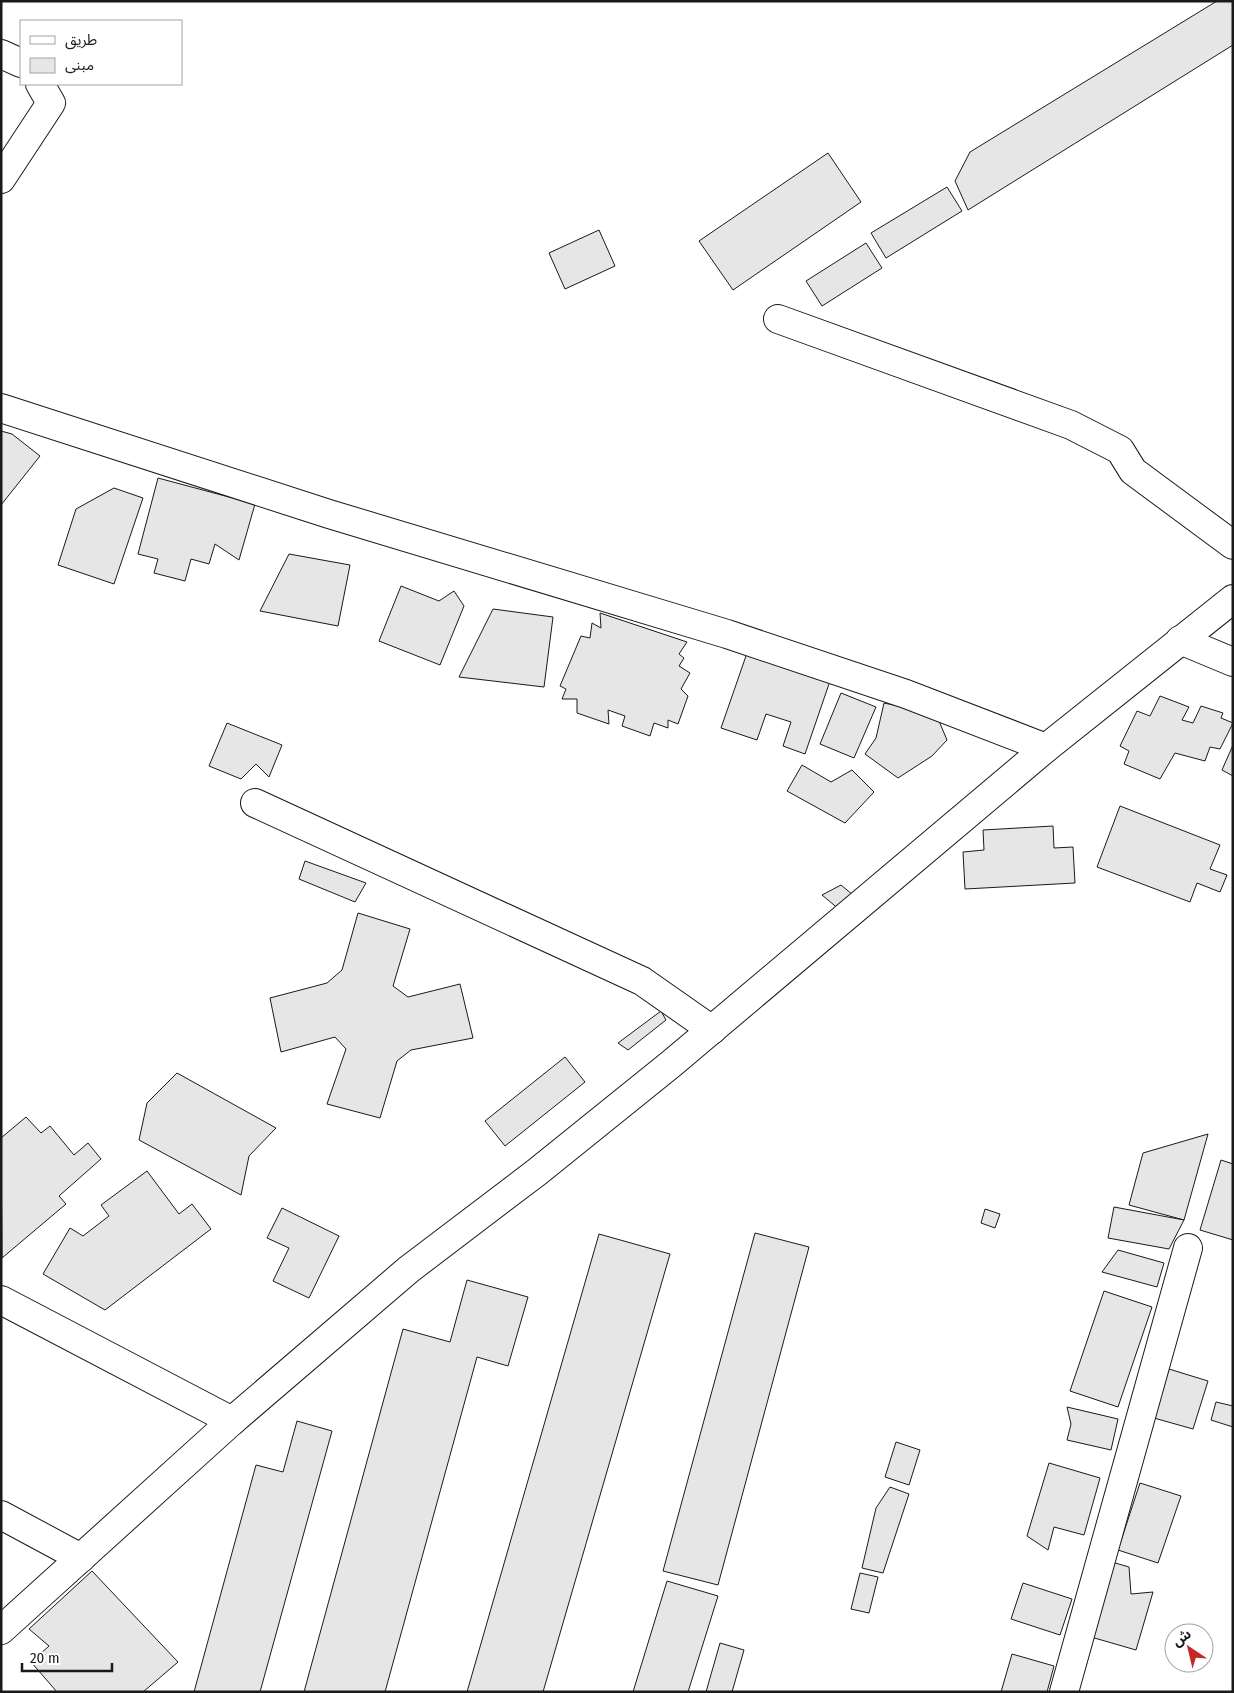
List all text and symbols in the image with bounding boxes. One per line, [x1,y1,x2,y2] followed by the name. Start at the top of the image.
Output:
[20,20,182,85] legend
[65,31,97,50] text: طريق
[65,56,94,74] text: مبنى
[1164,1623,1214,1673] north arrow
[1169,1625,1195,1650] text: ش
[22,1640,112,1672] scale bar
[30,1649,60,1667] text: 20 m

